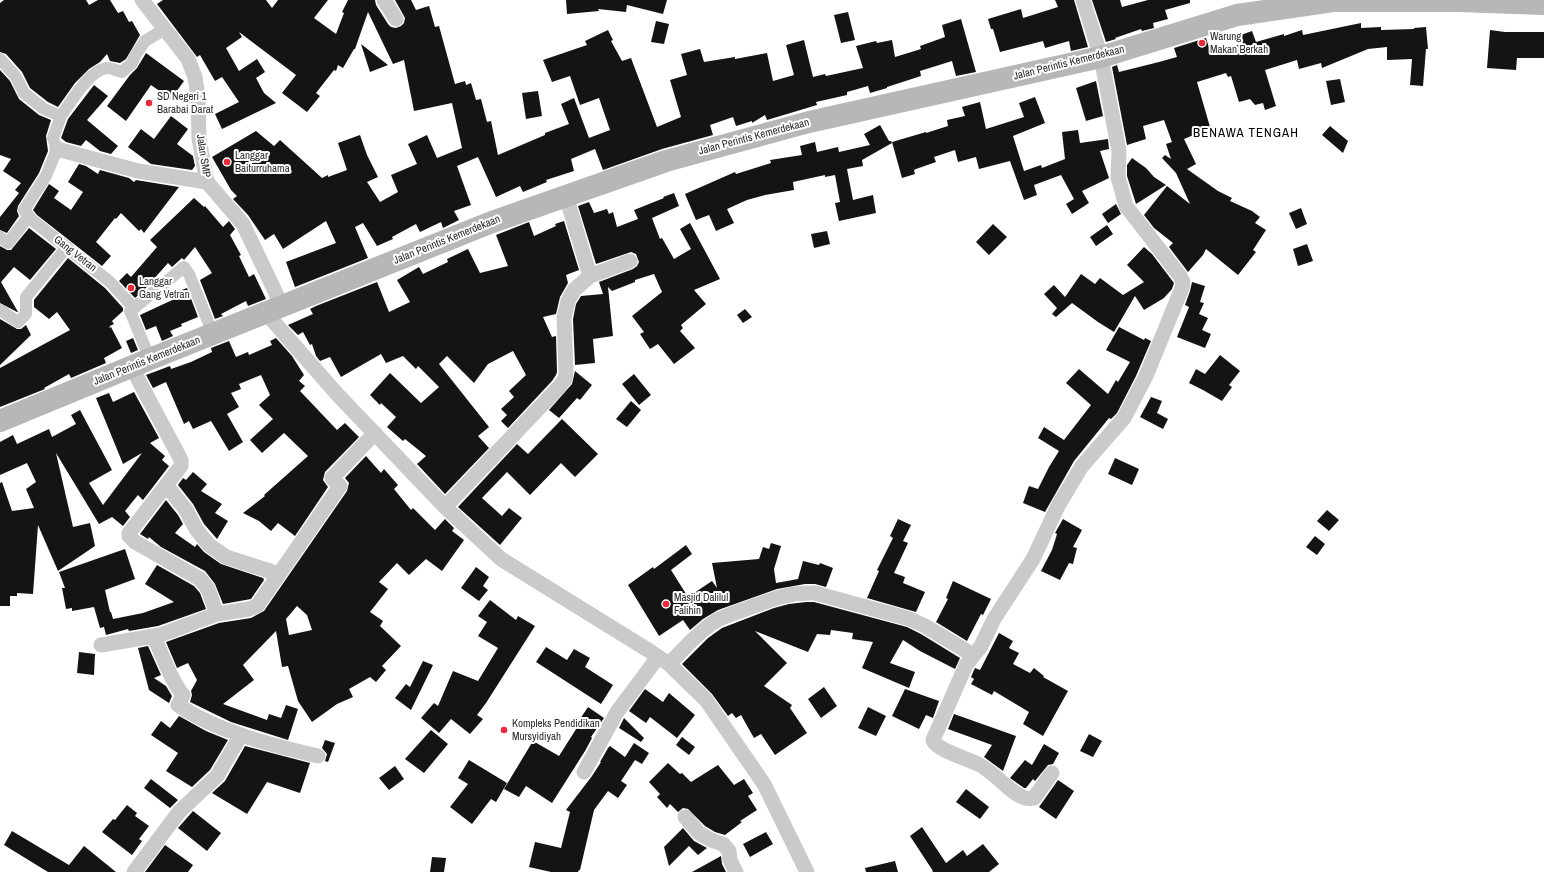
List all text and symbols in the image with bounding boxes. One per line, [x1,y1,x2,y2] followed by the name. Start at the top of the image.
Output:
[1210,30,1268,56] place label: Warung Makan Berkah
[1197,38,1207,48] marker: Warung Makan Berkah
[1012,43,1126,83] street label: Jalan Perintis Kemerdekaan
[157,90,213,116] place label: SD Negeri 1 Barabai Darat
[144,98,154,108] marker: SD Negeri 1 Barabai Darat
[697,116,811,158] street label: Jalan Perintis Kemerdekaan
[1193,126,1299,142] district label: BENAWA TENGAH
[193,133,213,179] street label: Jalan SMP
[235,149,290,175] place label: Langgar Baiturruhama
[222,157,232,167] marker: Langgar Baiturruhama
[392,213,502,267] street label: Jalan Perintis Kemerdekaan
[51,233,99,275] street label: Gang Vetran
[139,275,190,301] place label: Langgar Gang Vetran
[126,283,136,293] marker: Langgar Gang Vetran
[92,334,202,388] street label: Jalan Perintis Kemerdekaan
[674,591,728,617] place label: Masjid Dalilul Falihin
[661,599,671,609] marker: Masjid Dalilul Falihin
[512,717,600,743] place label: Kompleks Pendidikan Mursyidiyah
[499,725,509,735] marker: Kompleks Pendidikan Mursyidiyah

